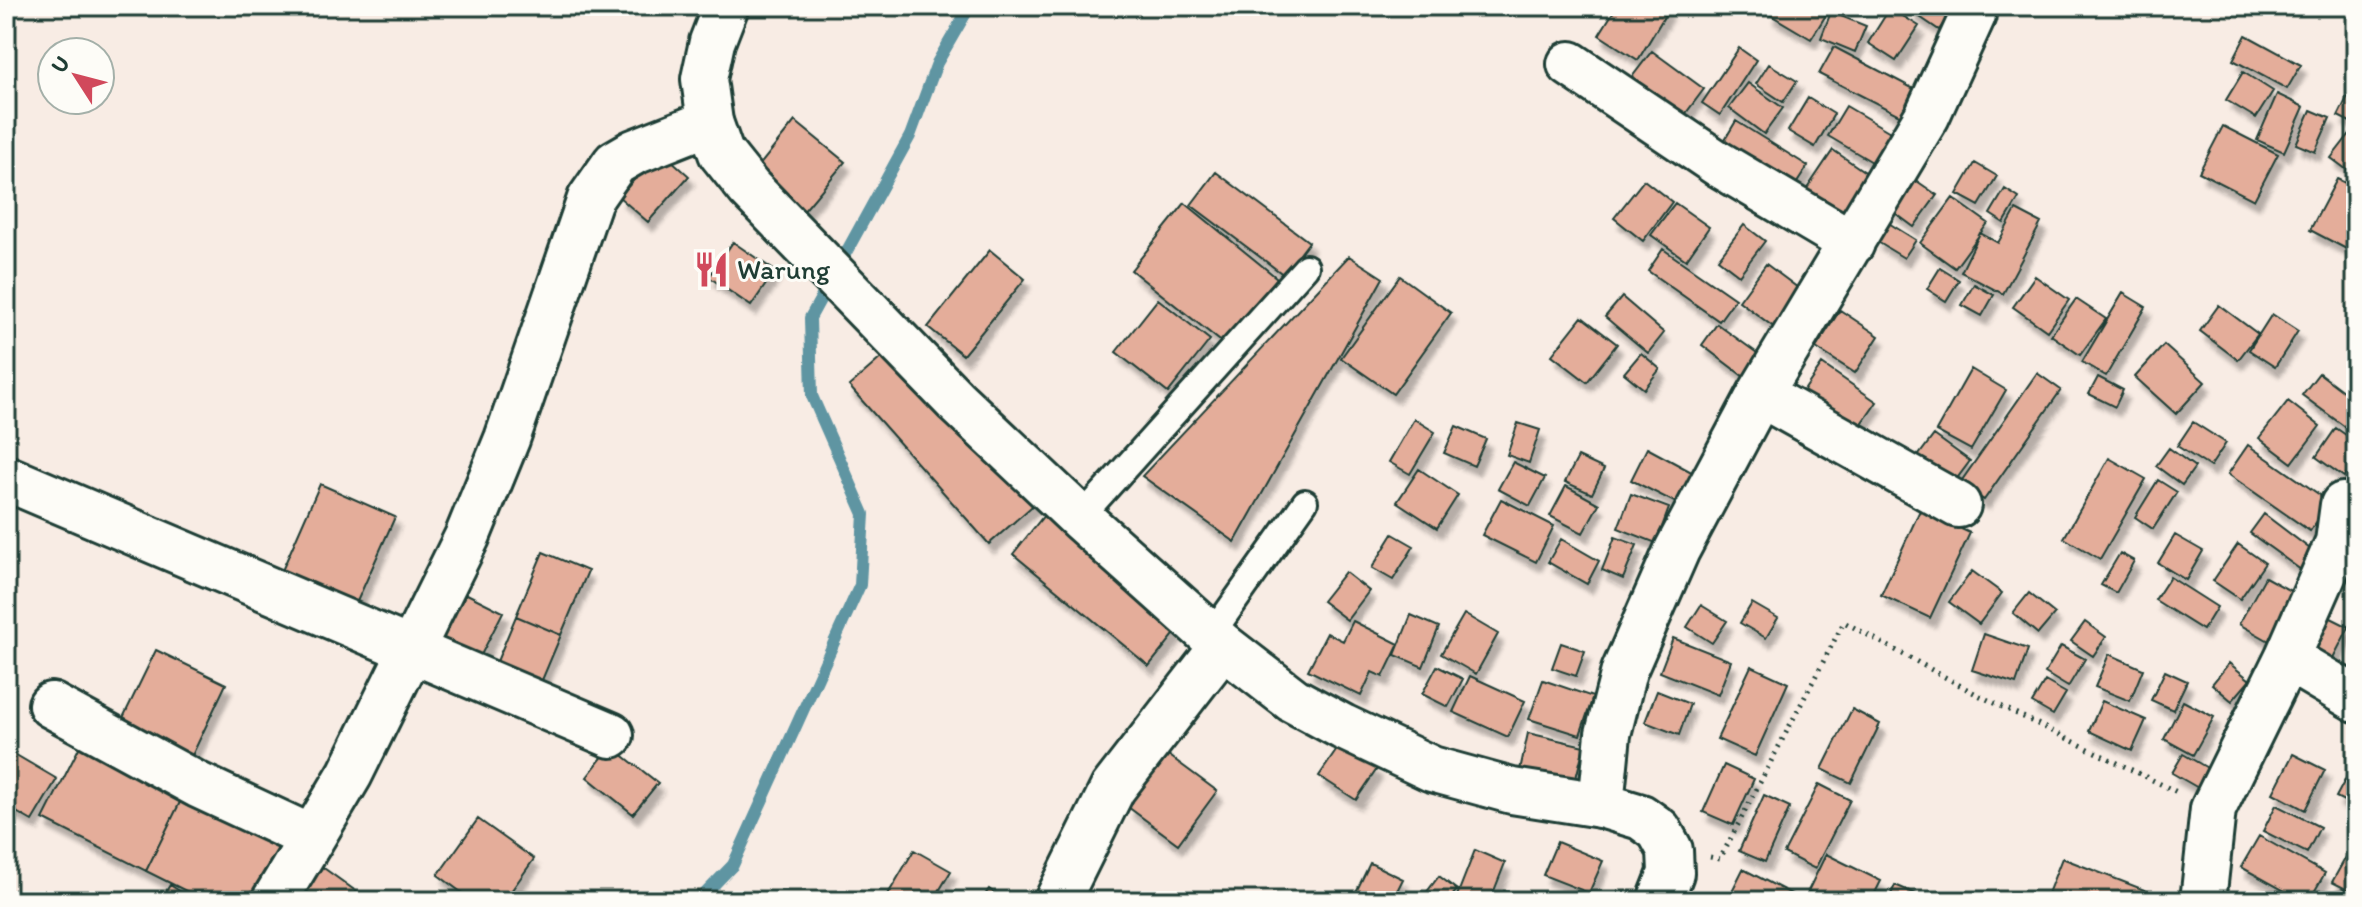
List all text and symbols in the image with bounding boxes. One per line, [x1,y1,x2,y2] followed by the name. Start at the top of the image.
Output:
[36,36,116,116] north arrow
[45,51,75,78] text: U
[692,250,730,288] restaurant icon: Warung
[737,252,831,286] place label: Warung

